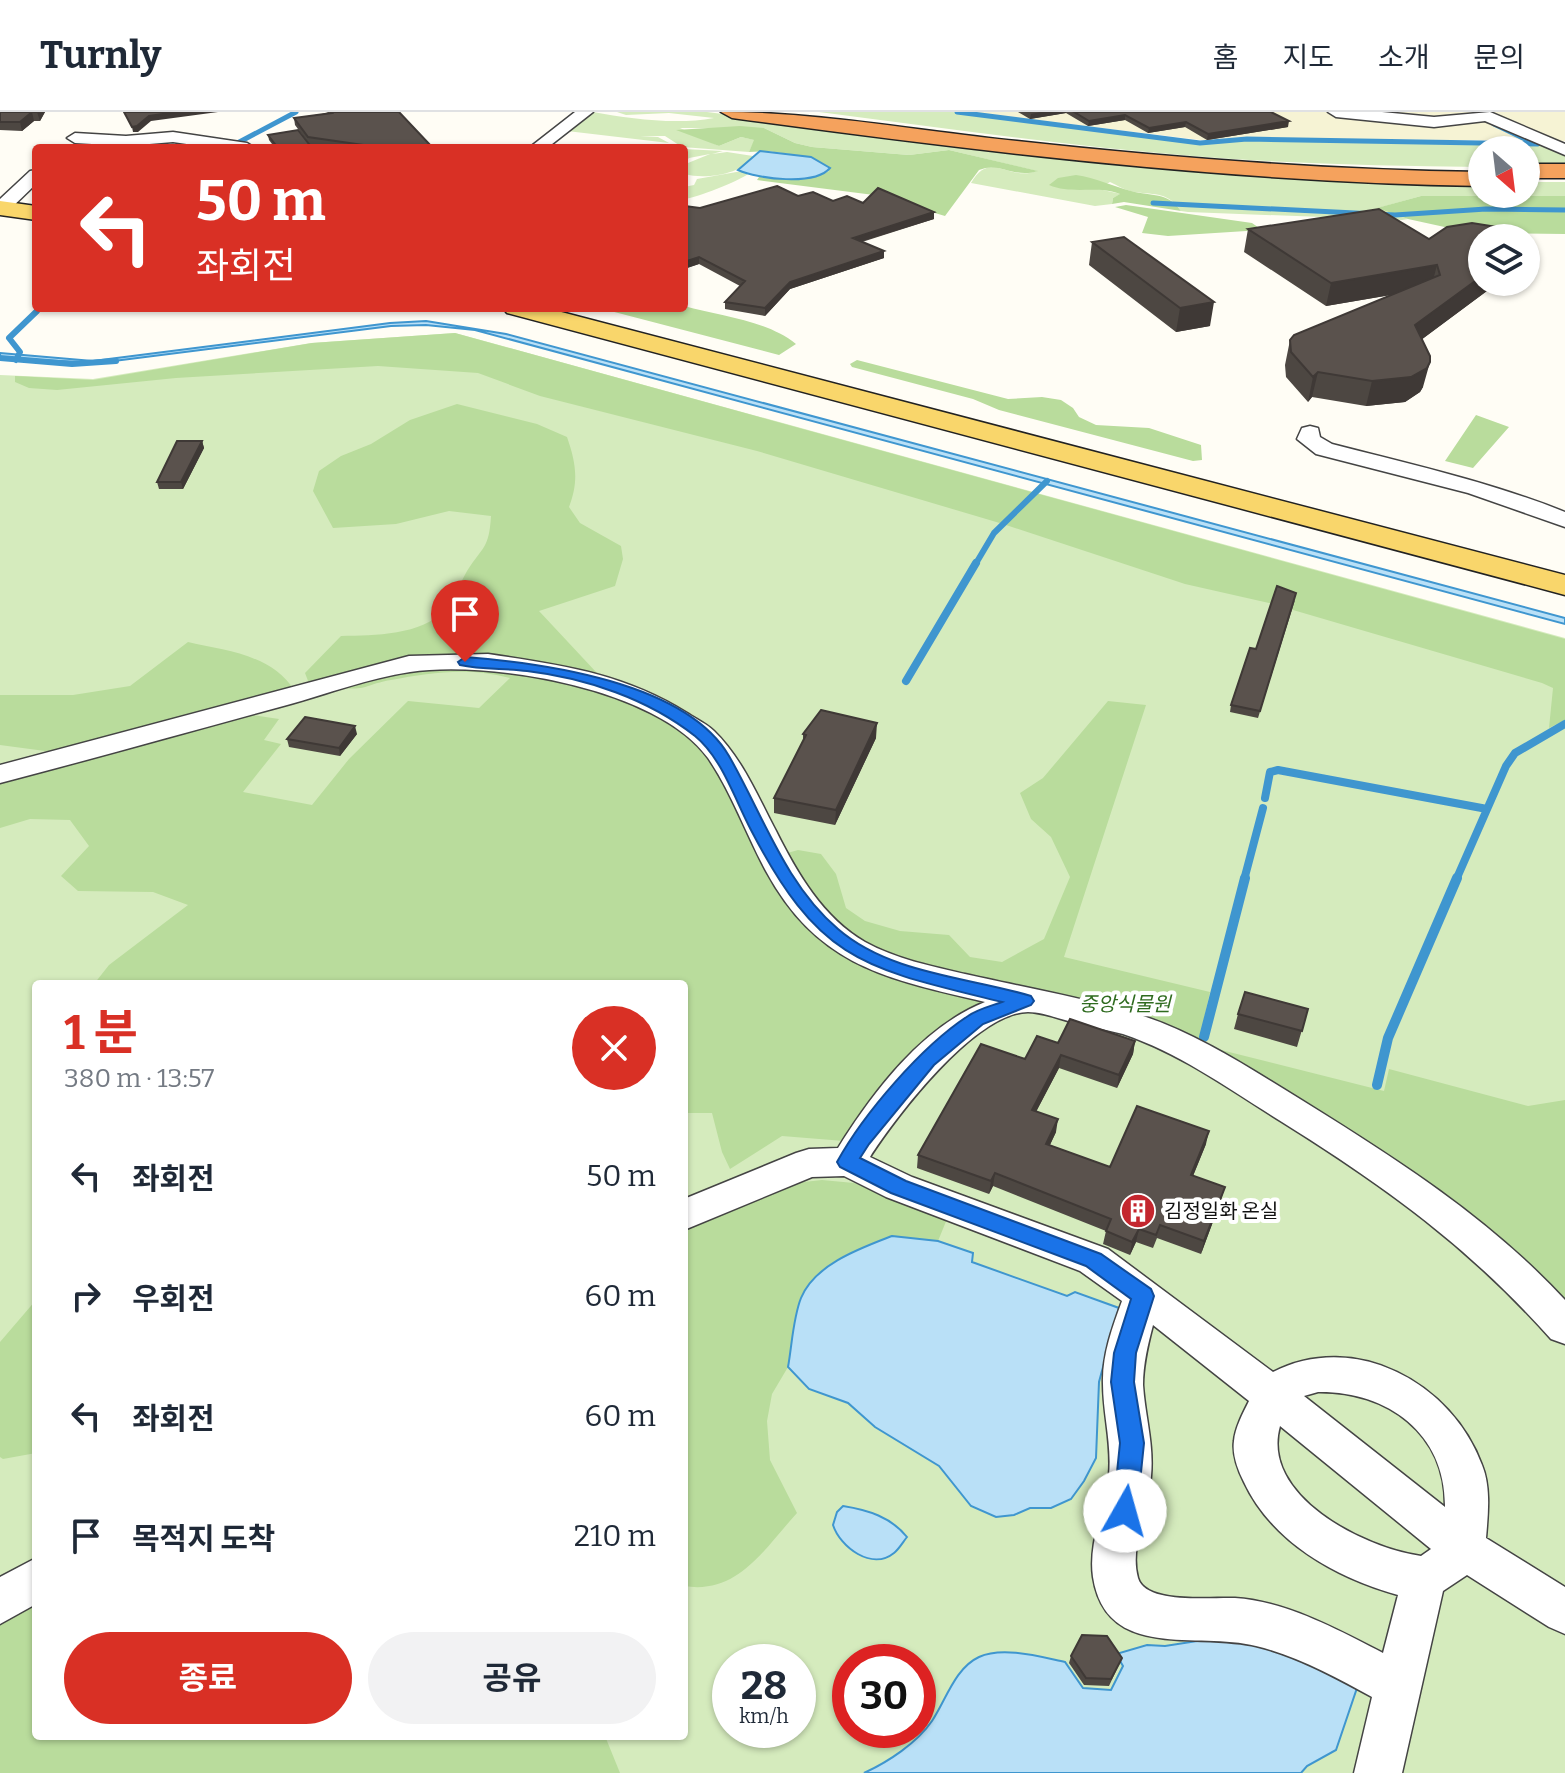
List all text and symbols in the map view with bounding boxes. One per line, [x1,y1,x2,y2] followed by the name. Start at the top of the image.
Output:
[40,32,161,78] text: Turnly
[1213,41,1238,74] text: 홈
[1282,41,1334,74] text: 지도
[1378,41,1429,74] text: 소개
[1473,41,1525,74] text: 문의
[1468,136,1540,208] north arrow
[1468,136,1540,296] map controls
[196,168,326,235] text: 50 m
[64,176,168,280] icon: left
[1468,224,1540,296] button: layers
[196,244,295,288] text: 좌회전
[431,580,499,662] pin
[443,592,487,636] icon: arrive
[1079,992,1173,1016] park label: 중앙식물원
[64,1004,138,1062] text: 1 분
[572,1006,656,1090] button: close
[64,1063,214,1094] text: 380 m · 13:57
[64,1154,108,1198] icon: left
[586,1158,656,1194] text: 50 m
[132,1161,215,1197] text: 좌회전
[1119,1192,1157,1230] building icon: 김정일화 온실
[1164,1199,1278,1223] place label: 김정일화 온실
[64,1274,108,1318] icon: right
[585,1278,656,1314] text: 60 m
[132,1281,215,1317] text: 우회전
[64,1394,108,1438] icon: left
[585,1398,656,1434] text: 60 m
[132,1401,215,1437] text: 좌회전
[1083,1469,1167,1553] position arrow
[64,1514,108,1558] icon: arrive
[574,1518,656,1554] text: 210 m
[132,1521,275,1557] text: 목적지 도착
[64,1632,352,1724] button: 종료
[368,1632,656,1724] button: 공유
[832,1644,936,1748] speed limit sign: 30
[741,1662,787,1710] text: 28
[739,1704,789,1728] text: km/h

